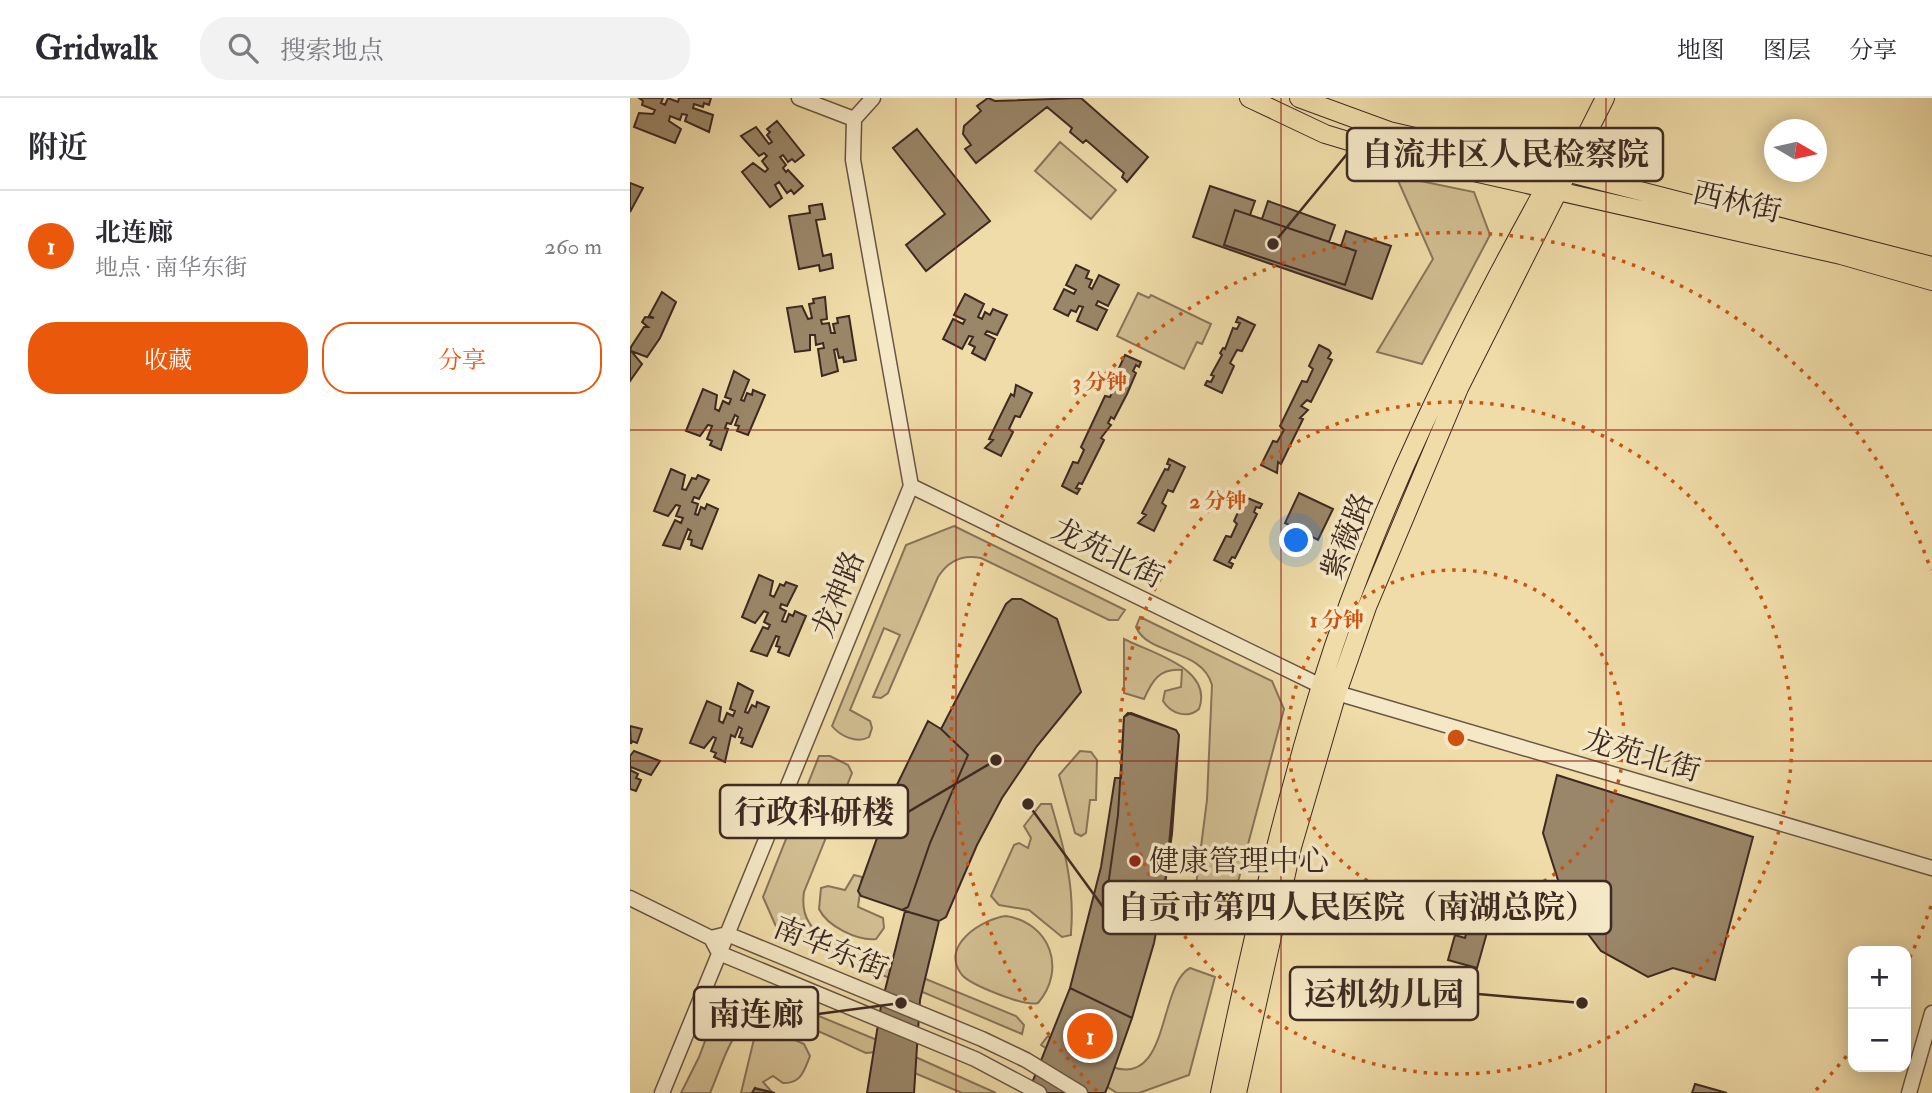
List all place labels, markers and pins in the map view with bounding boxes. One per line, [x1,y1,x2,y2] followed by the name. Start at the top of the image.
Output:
[1347,128,1663,181] callout: 自流井区人民检察院
[1444,726,1468,750] centre of rings
[720,785,908,838] callout: 行政科研楼
[1149,843,1329,880] place label: 健康管理中心
[1127,853,1143,869] marker: 健康管理中心
[1103,881,1611,934] callout: 自贡市第四人民医院（南湖总院）
[1290,967,1478,1020] callout: 运机幼儿园
[694,987,818,1040] callout: 南连廊
[1067,1010,1113,1062] pin: 1

